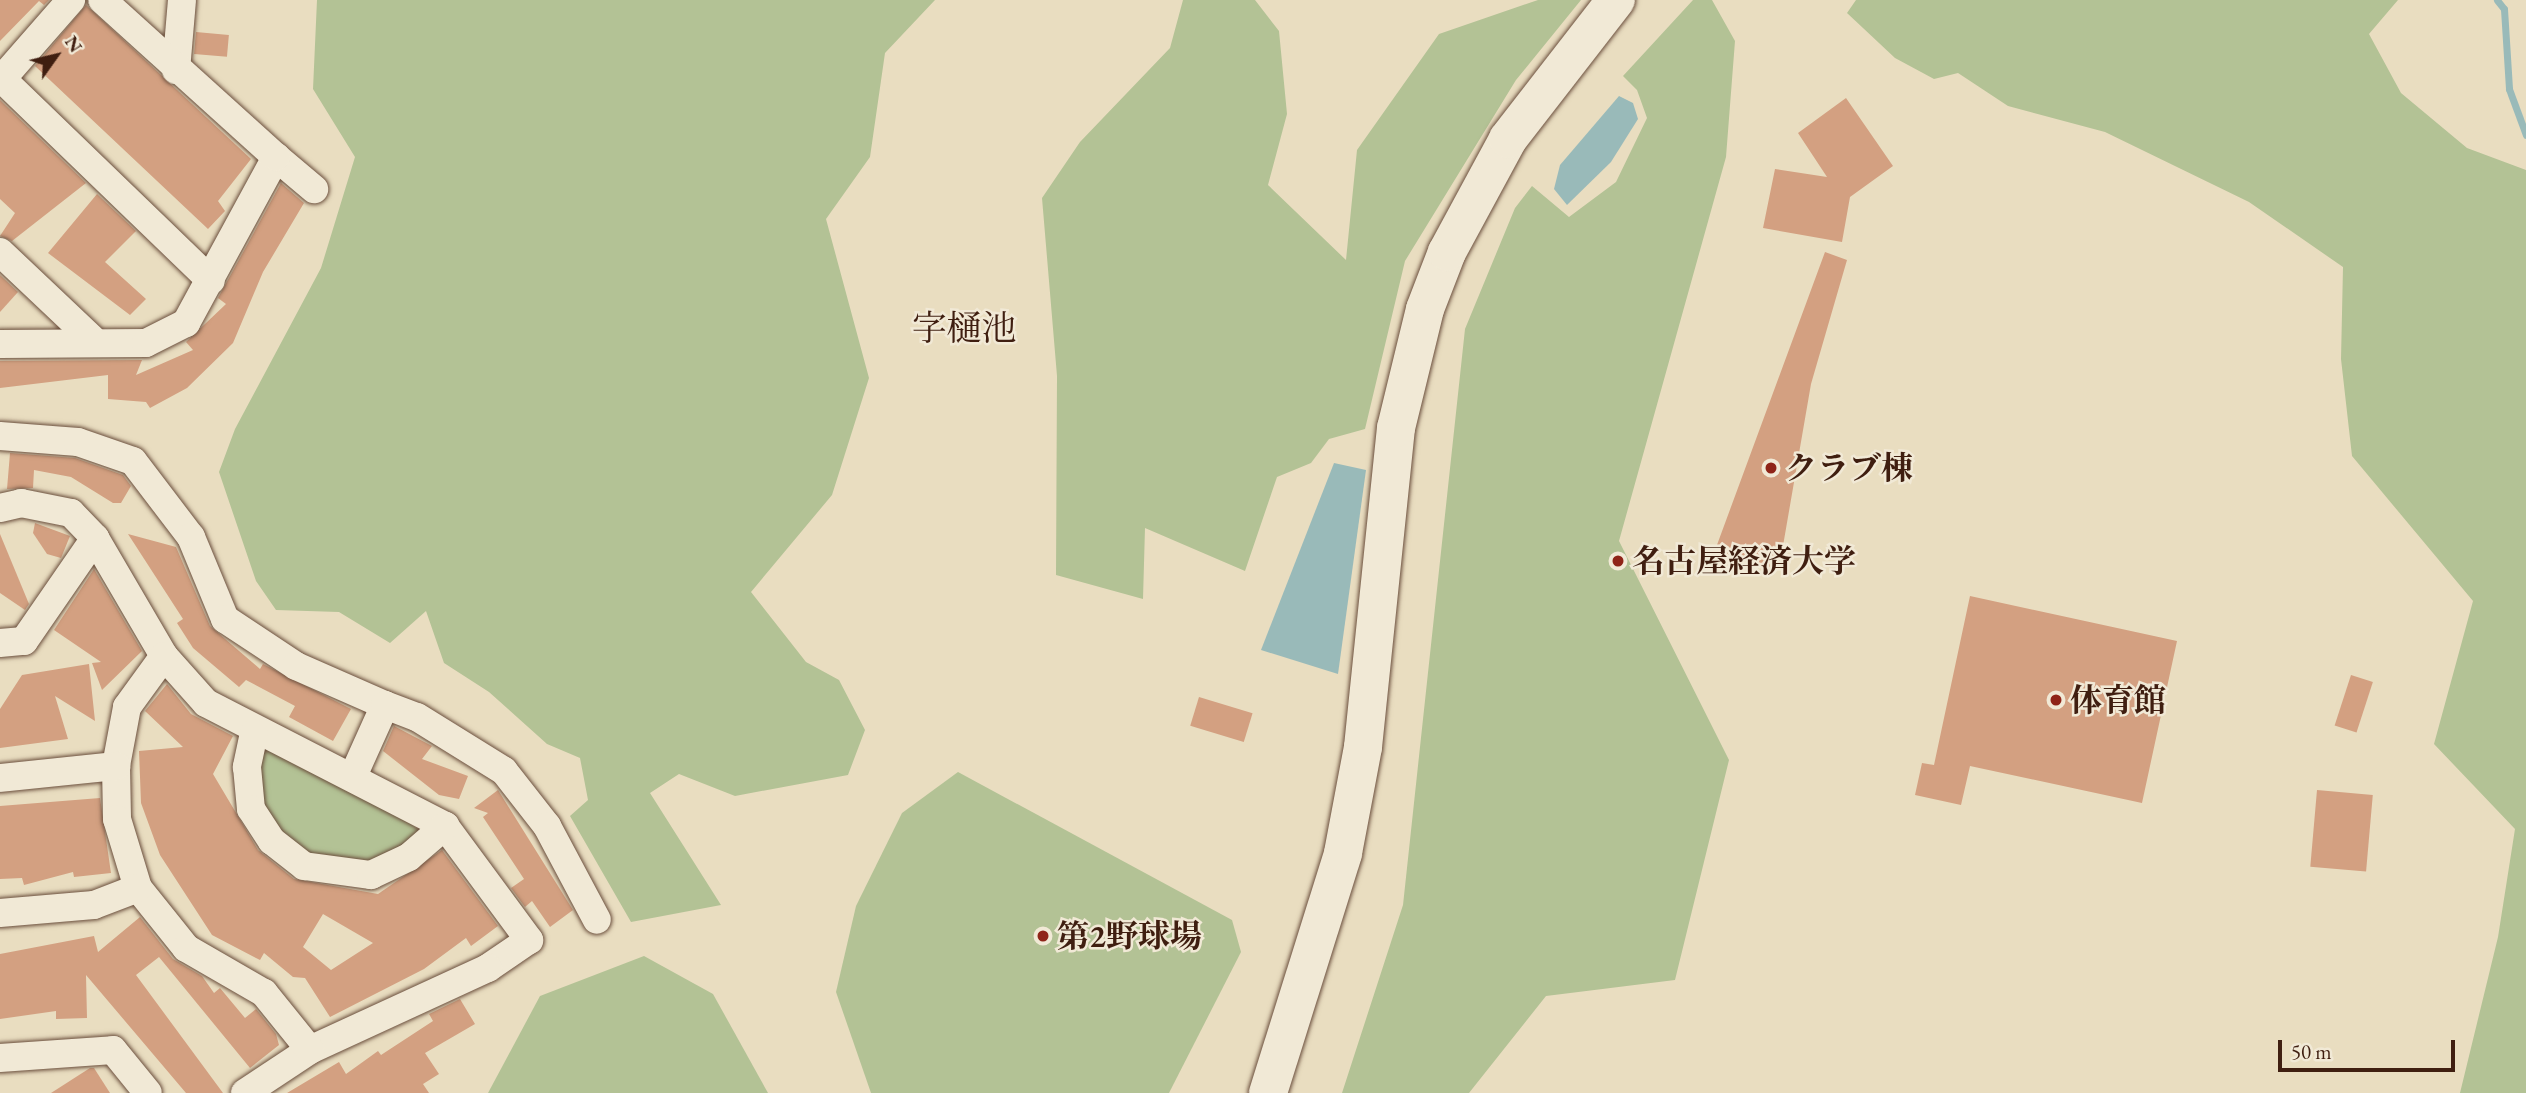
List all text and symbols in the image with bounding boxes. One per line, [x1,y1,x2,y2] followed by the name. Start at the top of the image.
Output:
[21,21,91,91] north arrow
[59,31,88,57] text: N
[912,307,1016,349] district label: 字樋池
[1785,449,1913,487] place label: クラブ棟
[1763,460,1779,476] marker: クラブ棟
[1632,542,1856,580] place label: 名古屋経済大学
[1610,553,1626,569] marker: 名古屋経済大学
[2070,681,2166,719] place label: 体育館
[2048,692,2064,708] marker: 体育館
[1057,917,1202,955] place label: 第2野球場
[1035,928,1051,944] marker: 第2野球場
[2281,1026,2458,1070] scale bar
[2291,1038,2332,1065] text: 50 m

